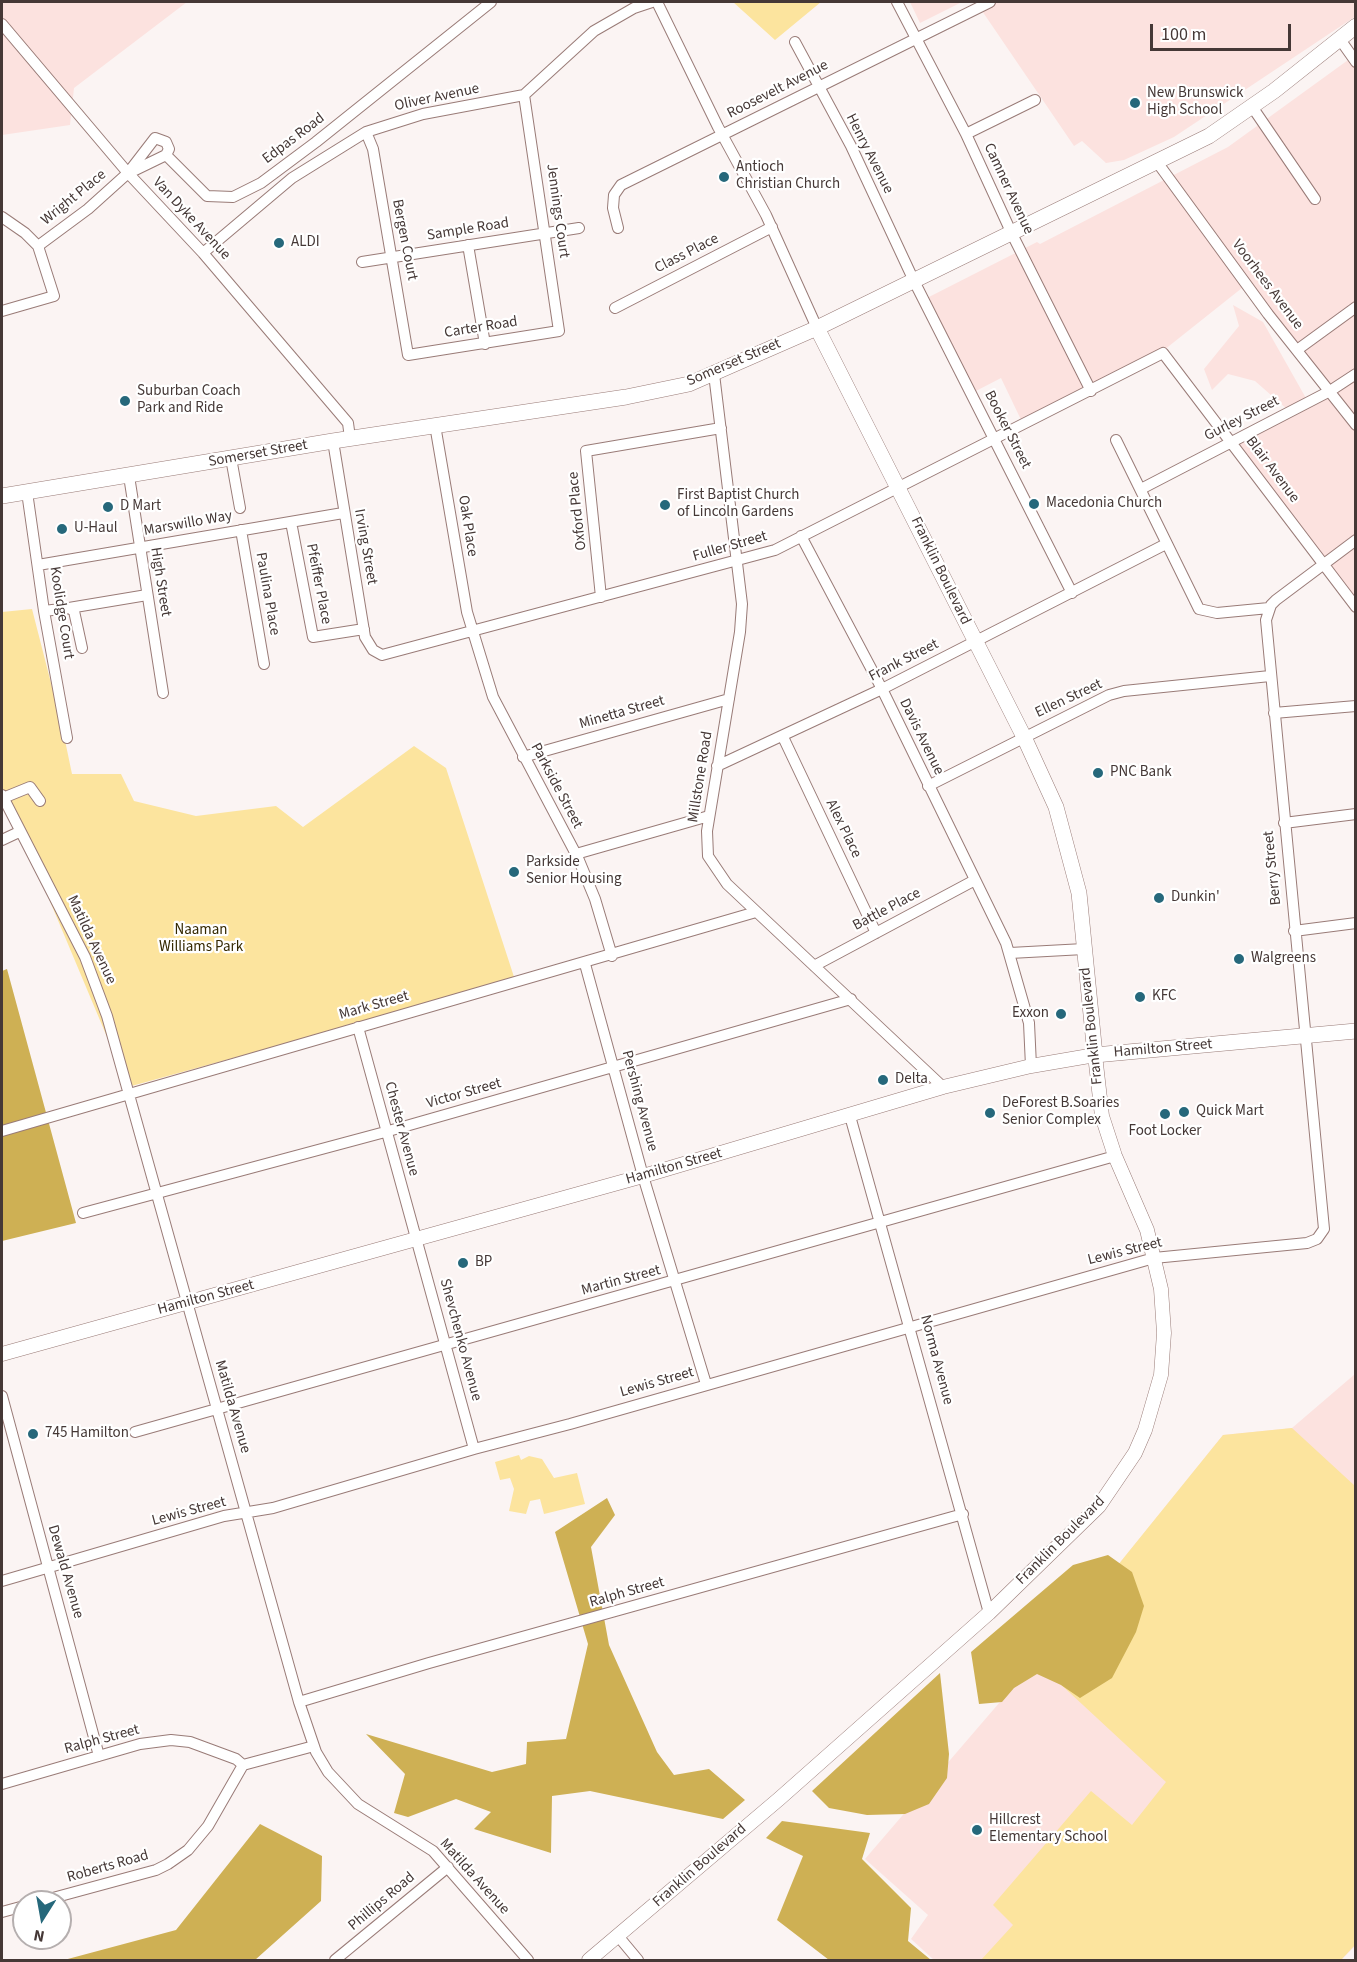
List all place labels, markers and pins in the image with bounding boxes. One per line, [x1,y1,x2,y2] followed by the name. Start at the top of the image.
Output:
[1147,85,1243,120] place label: New Brunswick High School
[1128,96,1142,110] marker: New Brunswick High School
[736,159,840,194] place label: Antioch Christian Church
[717,170,731,184] marker: Antioch Christian Church
[291,234,320,252] place label: ALDI
[272,236,286,250] marker: ALDI
[137,383,241,418] place label: Suburban Coach Park and Ride
[118,394,132,408] marker: Suburban Coach Park and Ride
[677,487,800,522] place label: First Baptist Church of Lincoln Gardens
[1046,495,1162,513] place label: Macedonia Church
[1027,497,1041,511] marker: Macedonia Church
[120,498,161,516] place label: D Mart
[658,498,672,512] marker: First Baptist Church of Lincoln Gardens
[101,500,115,514] marker: D Mart
[74,520,118,538] place label: U-Haul
[55,522,69,536] marker: U-Haul
[1110,764,1172,782] place label: PNC Bank
[1091,766,1105,780] marker: PNC Bank
[526,854,621,889] place label: Parkside Senior Housing
[507,865,521,879] marker: Parkside Senior Housing
[1171,889,1220,907] place label: Dunkin'
[1152,891,1166,905] marker: Dunkin'
[1251,950,1316,968] place label: Walgreens
[1232,952,1246,966] marker: Walgreens
[1152,988,1177,1006] place label: KFC
[1133,990,1147,1004] marker: KFC
[1012,1005,1049,1023] place label: Exxon
[1054,1007,1068,1021] marker: Exxon
[895,1071,928,1089] place label: Delta
[876,1073,890,1087] marker: Delta
[1002,1095,1119,1130] place label: DeForest B.Soaries Senior Complex
[1196,1103,1264,1121] place label: Quick Mart
[1177,1105,1191,1119] marker: Quick Mart
[983,1106,997,1120] marker: DeForest B.Soaries Senior Complex
[1158,1107,1172,1121] marker: Foot Locker
[1128,1123,1202,1141] place label: Foot Locker
[475,1254,492,1272] place label: BP
[456,1256,470,1270] marker: BP
[45,1425,129,1443] place label: 745 Hamilton
[26,1427,40,1441] marker: 745 Hamilton
[989,1812,1107,1847] place label: Hillcrest Elementary School
[970,1823,984,1837] marker: Hillcrest Elementary School

